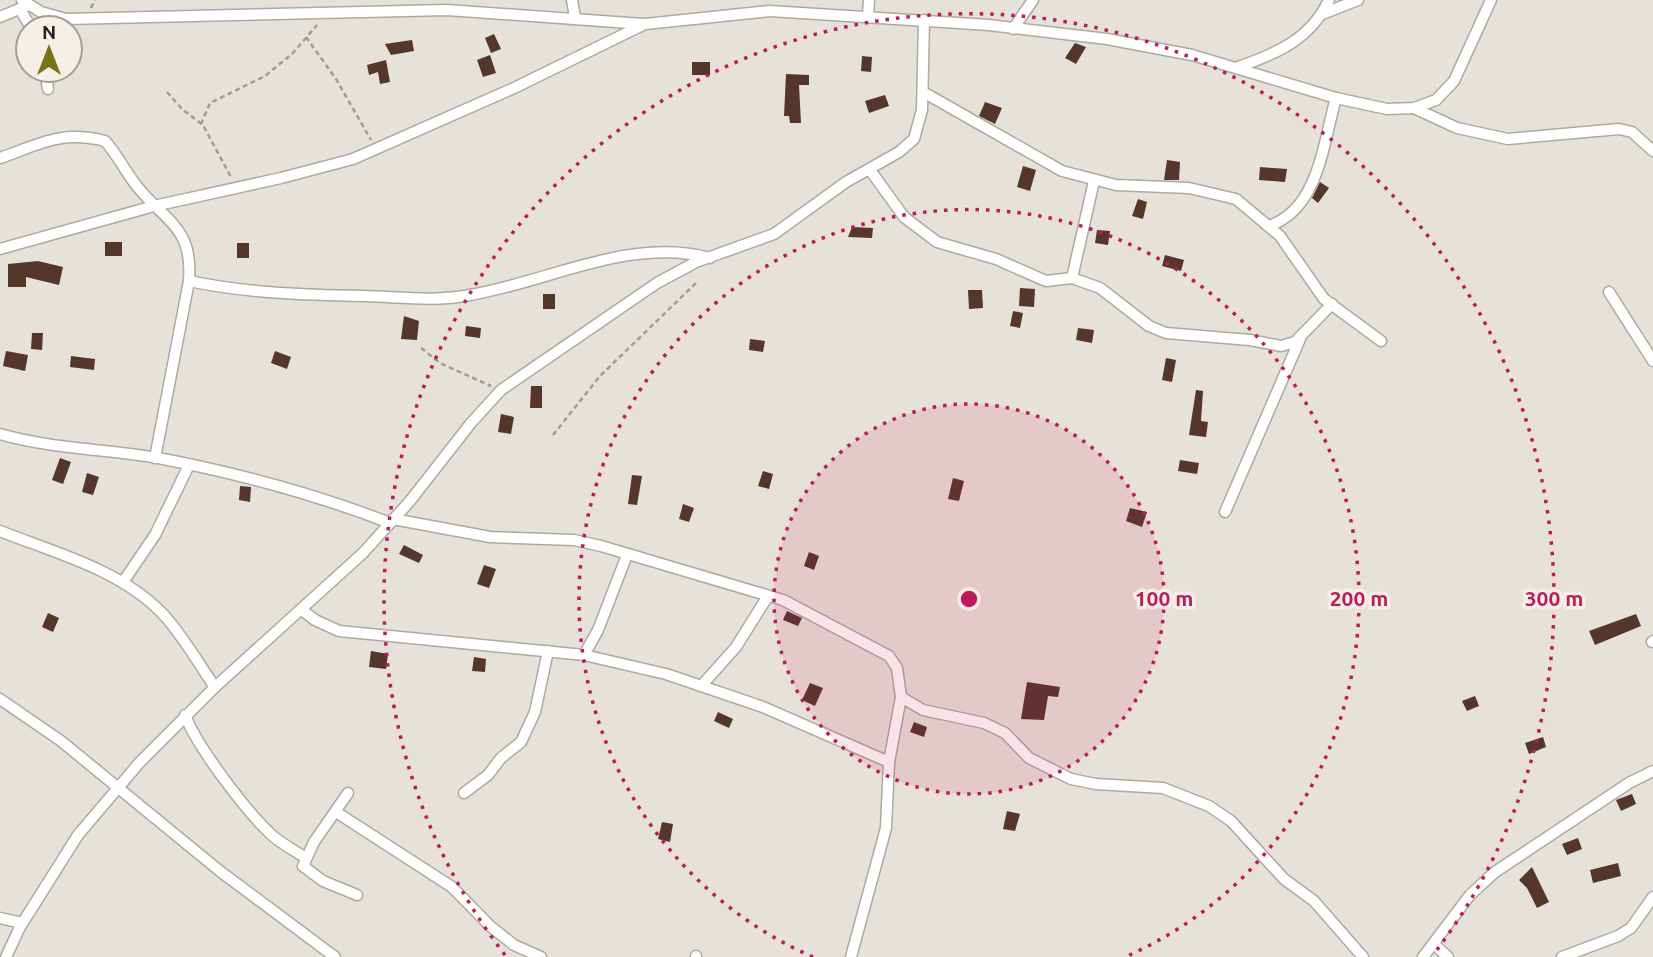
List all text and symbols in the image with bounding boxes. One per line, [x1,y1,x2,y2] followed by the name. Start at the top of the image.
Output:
[14,14,84,84] north arrow
[42,21,56,43] text: N
[1135,586,1193,610] text: 100 m
[1330,586,1388,610] text: 200 m
[1525,586,1583,610] text: 300 m
[957,587,981,611] centre of rings

